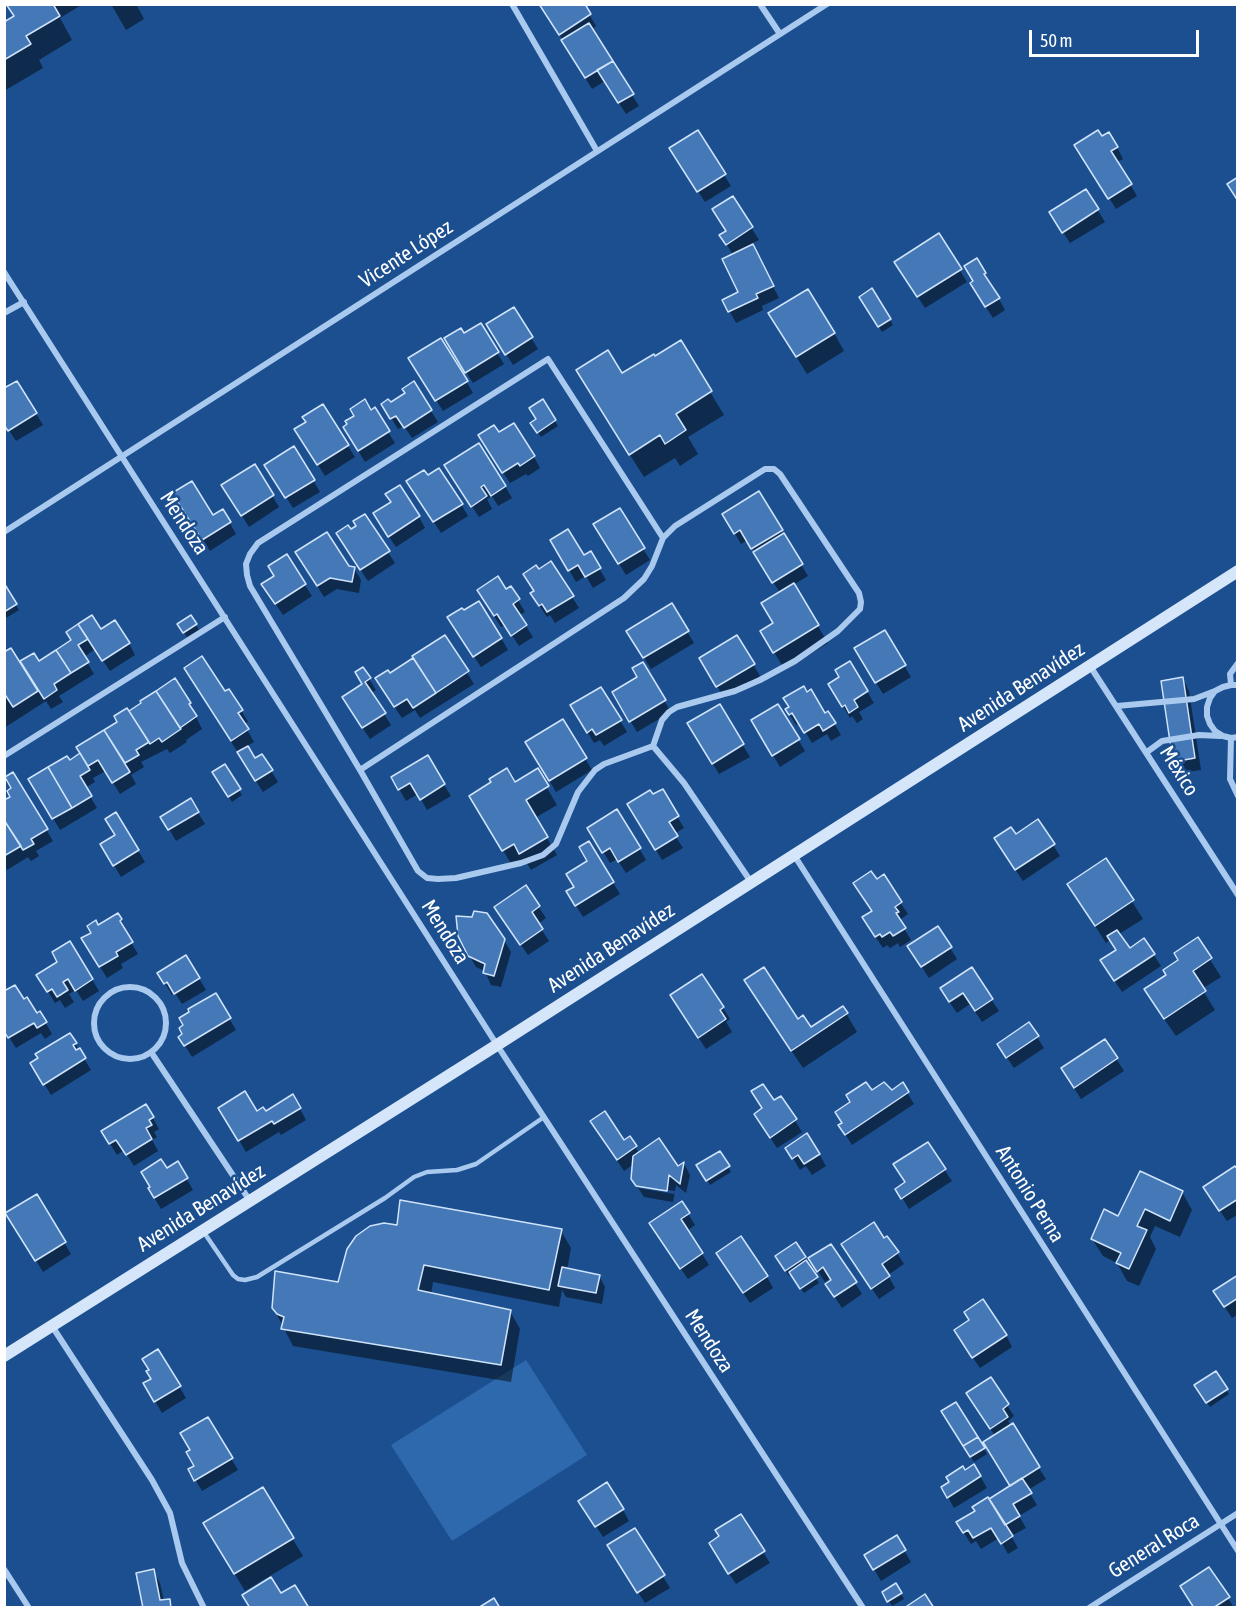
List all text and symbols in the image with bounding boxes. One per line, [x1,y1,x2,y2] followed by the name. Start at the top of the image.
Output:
[1032,18,1202,56] scale bar
[1040,30,1072,51] text: 50 m
[355,215,457,293] street label: Vicente López
[154,486,214,560] street label: Mendoza
[953,637,1089,737] street label: Avenida Benavídez
[1154,741,1204,801] street label: México
[416,895,474,969] street label: Mendoza
[543,898,679,998] street label: Avenida Benavídez
[990,1141,1070,1247] street label: Antonio Perna
[132,1159,270,1257] street label: Avenida Benavídez
[679,1304,739,1378] street label: Mendoza
[1104,1508,1204,1584] street label: General Roca

